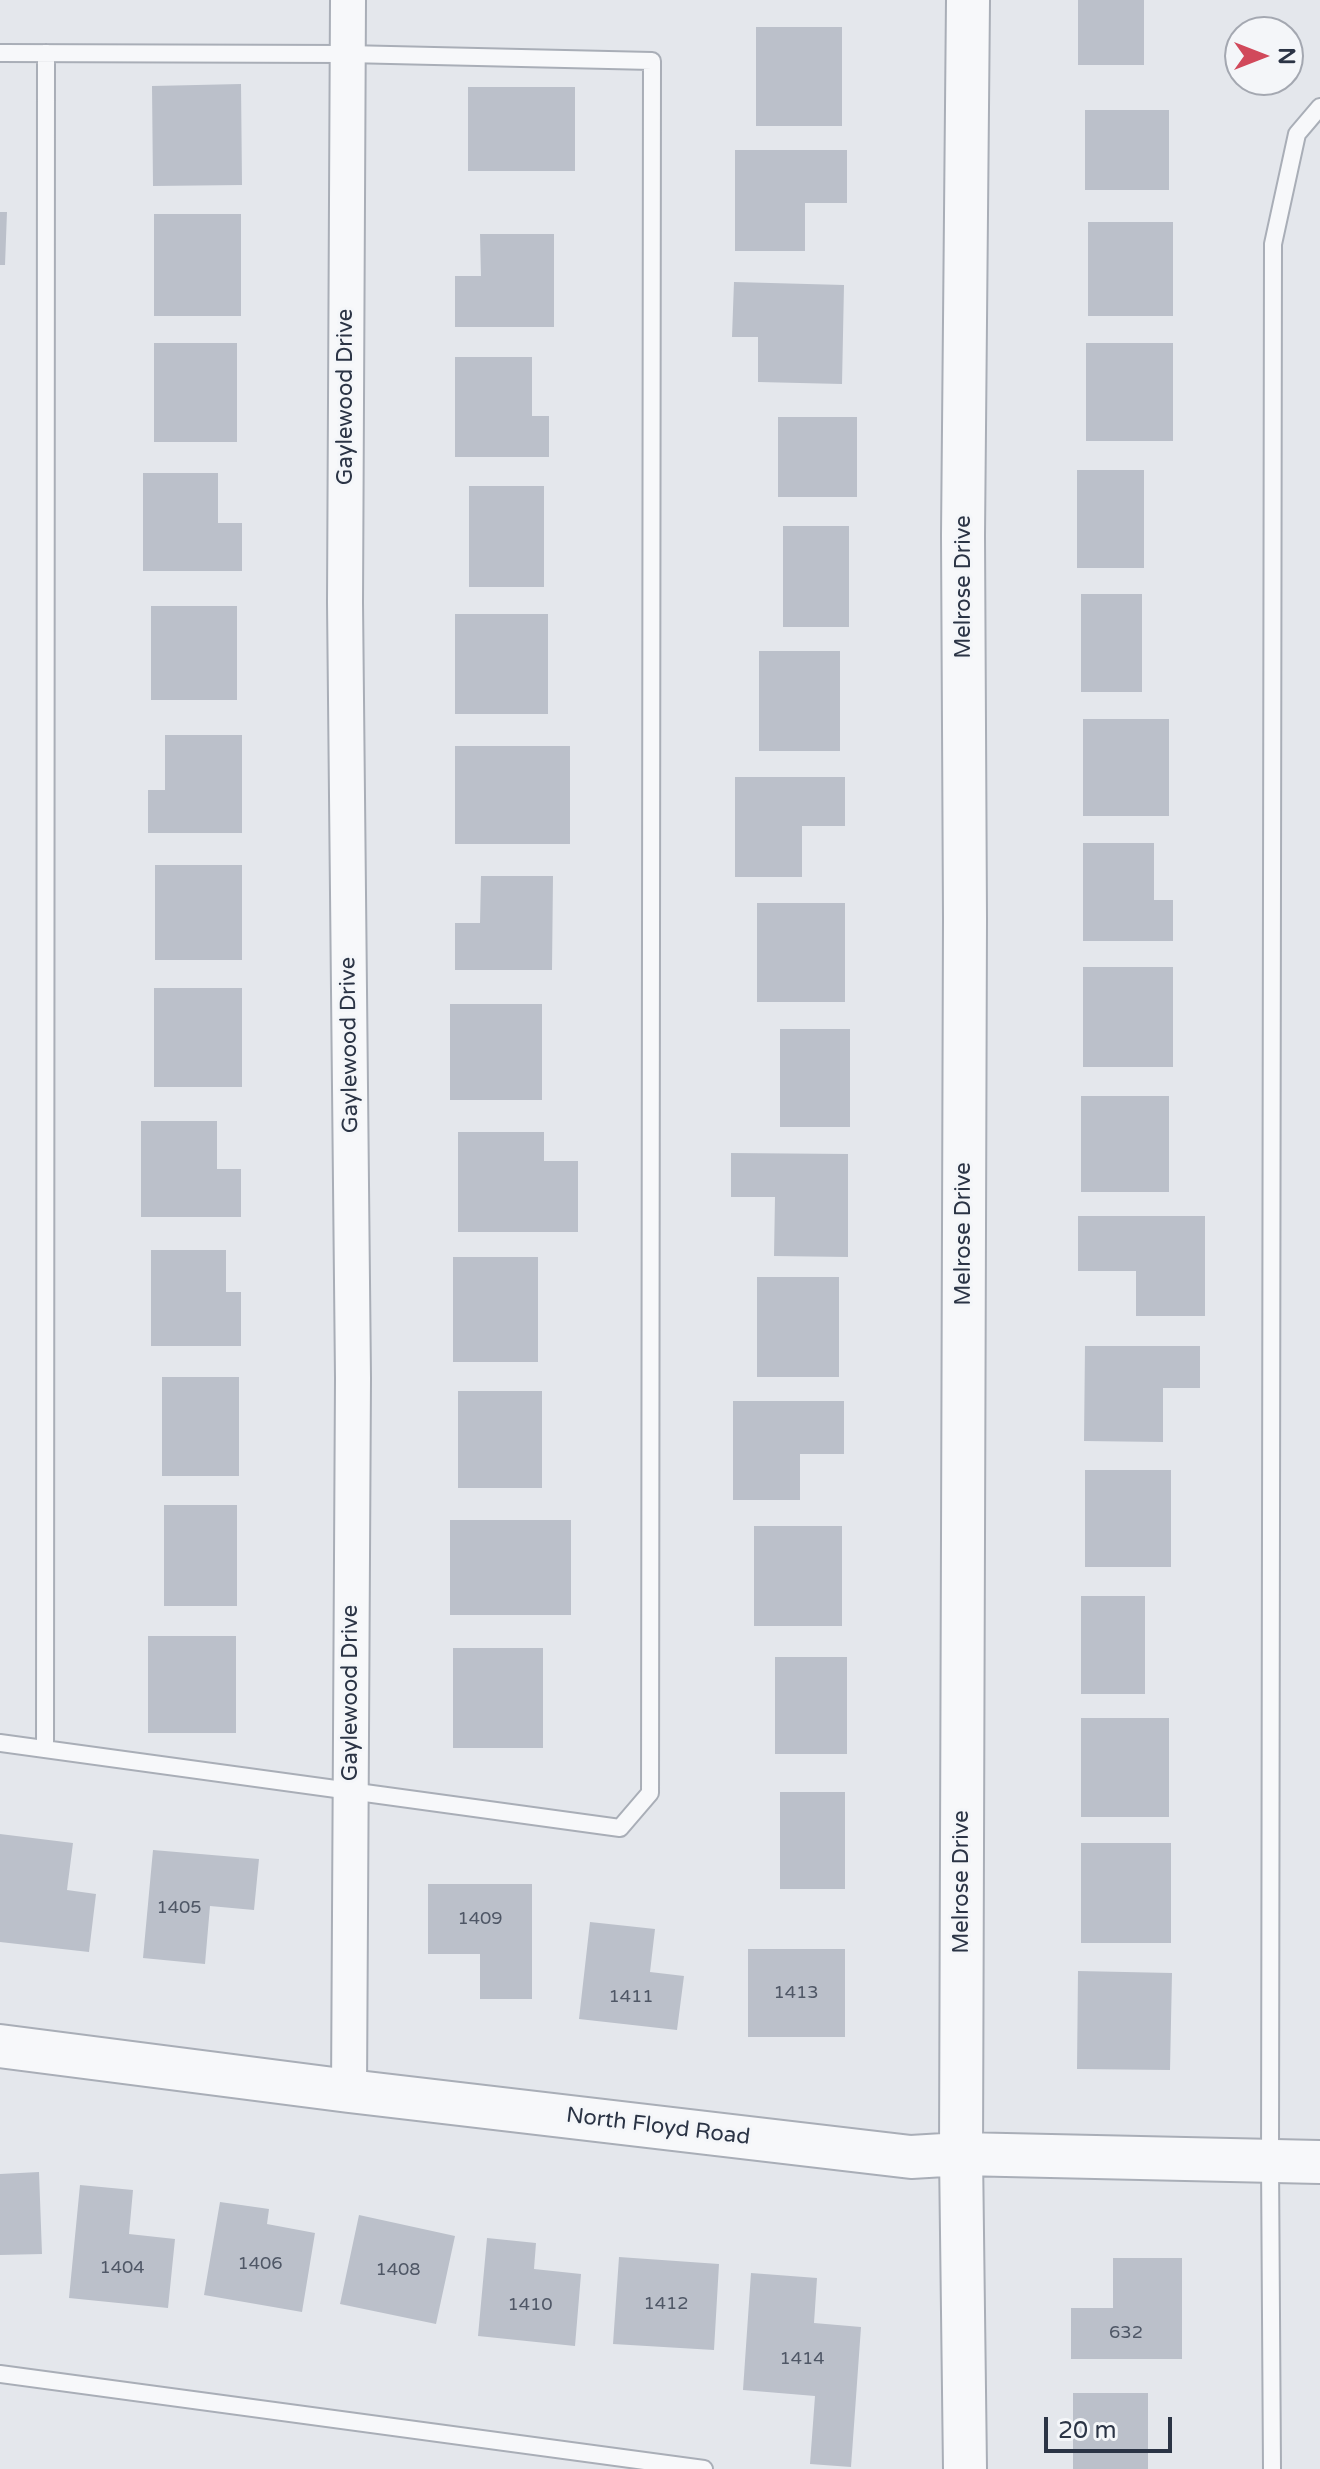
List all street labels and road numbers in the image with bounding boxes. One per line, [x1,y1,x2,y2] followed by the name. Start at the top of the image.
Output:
[333,309,359,485] street label: Gaylewood Drive
[951,515,977,659] street label: Melrose Drive
[335,957,365,1133] street label: Gaylewood Drive
[951,1162,977,1306] street label: Melrose Drive
[338,1605,364,1781] street label: Gaylewood Drive
[949,1810,975,1954] street label: Melrose Drive
[565,2103,751,2151] street label: North Floyd Road

